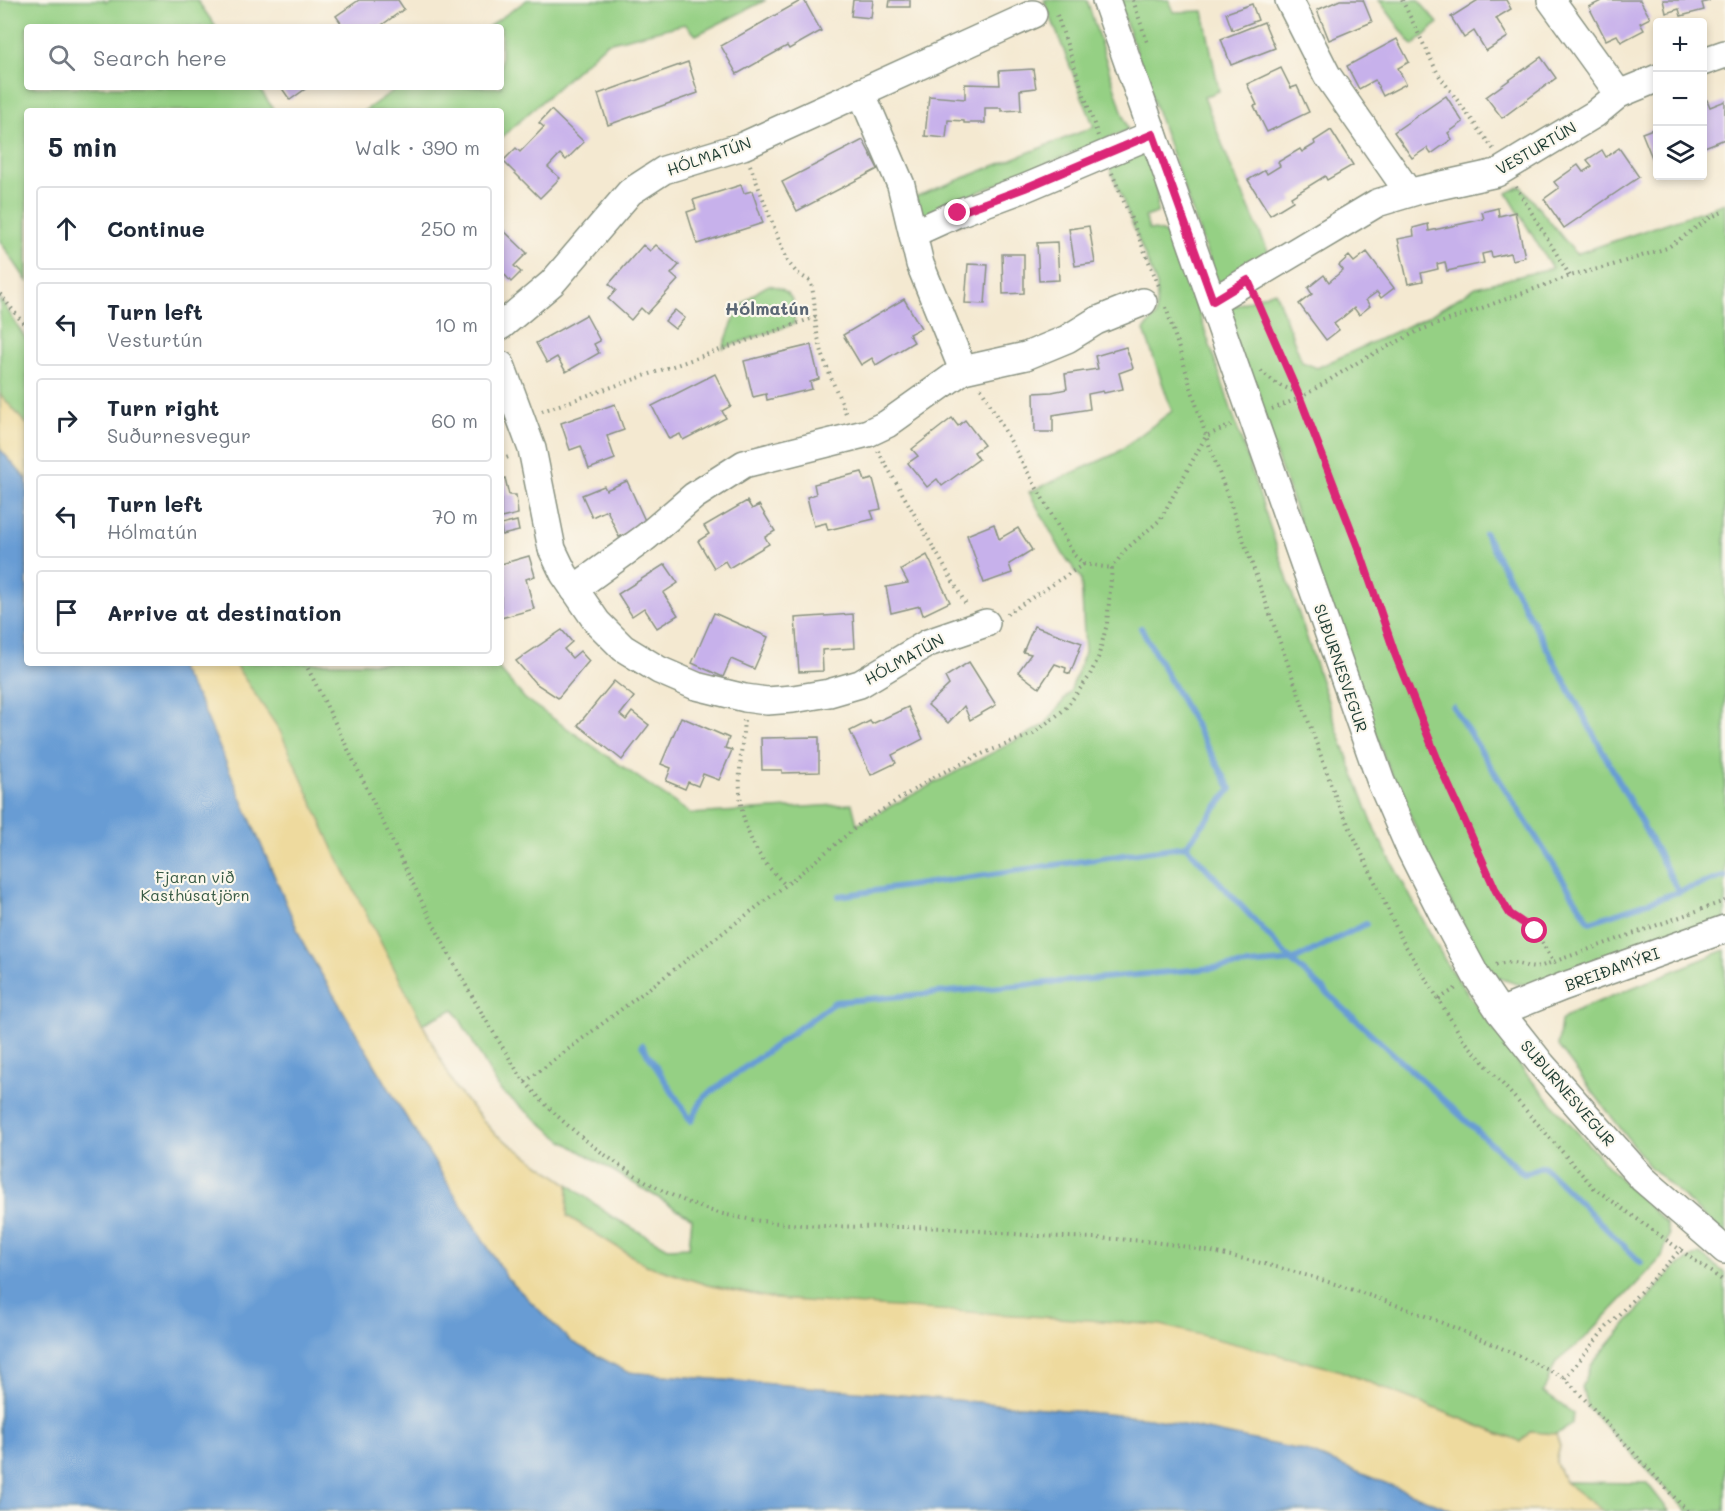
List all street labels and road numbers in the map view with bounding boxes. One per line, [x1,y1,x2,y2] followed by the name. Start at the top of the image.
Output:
[1492,116,1580,179] street label: VESTURTÚN
[664,131,754,180] street label: HÓLMATÚN
[1310,601,1373,735] street label: SUÐURNESVEGUR
[860,628,947,689] street label: HÓLMATÚN
[1562,942,1662,995] street label: BREIÐAMÝRI
[1516,1035,1620,1150] street label: SUÐURNESVEGUR

